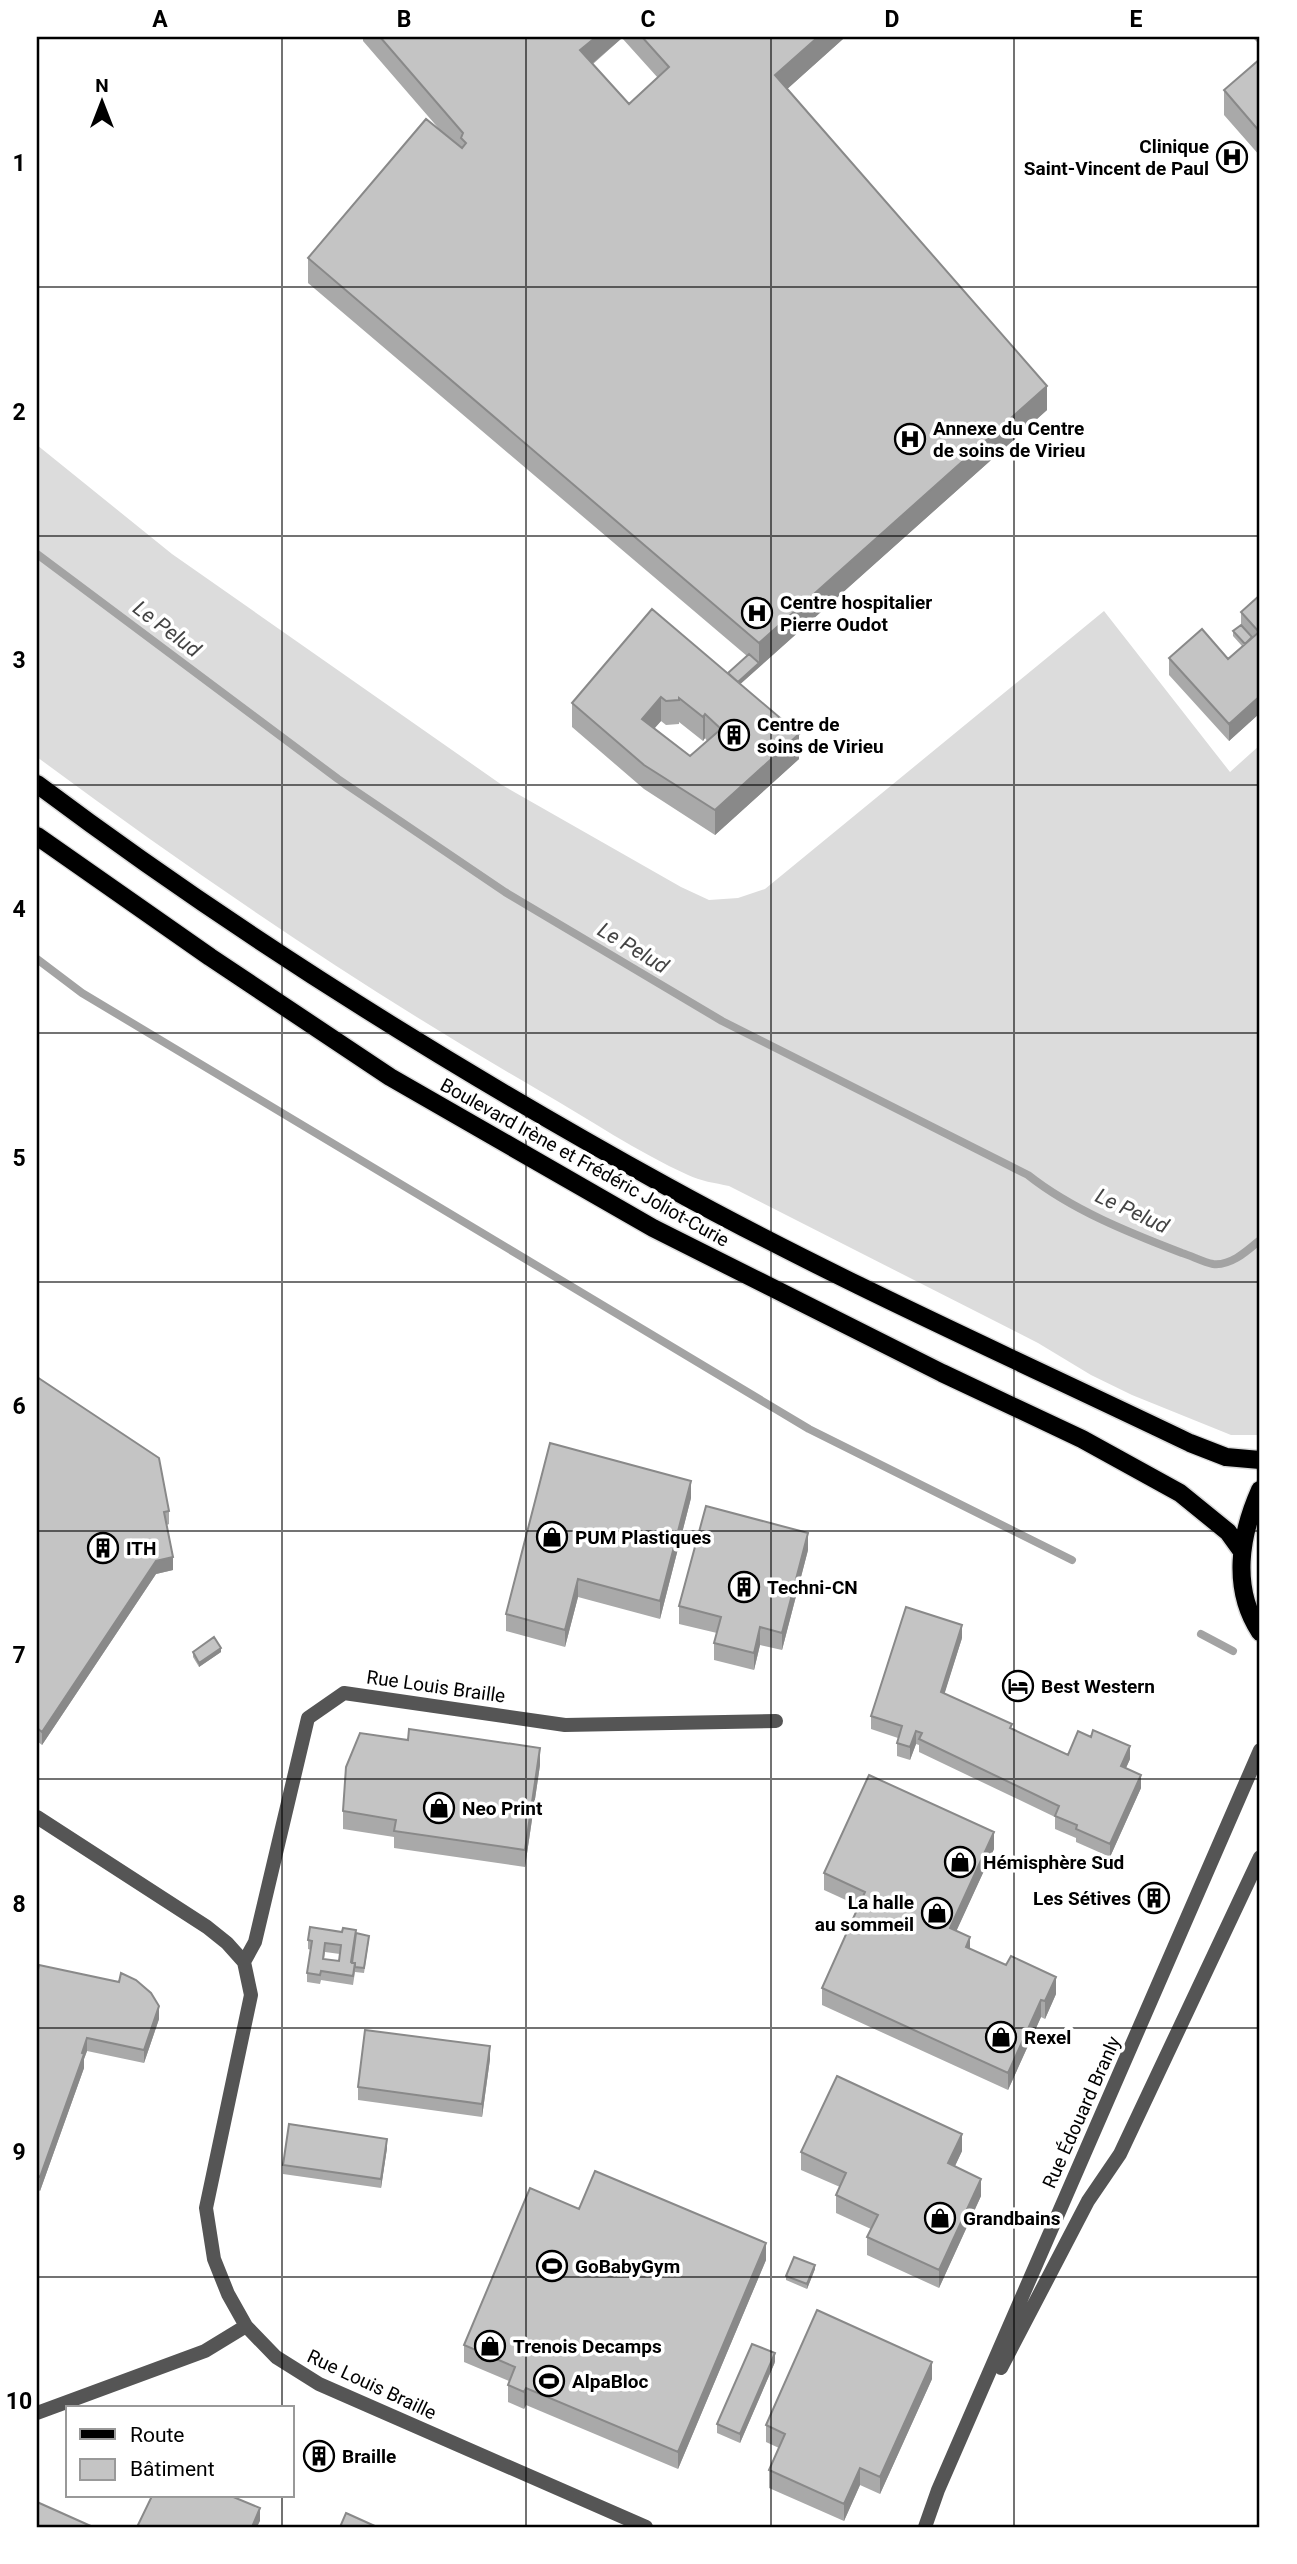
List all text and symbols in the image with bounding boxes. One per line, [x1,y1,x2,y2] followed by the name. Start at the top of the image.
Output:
[152,6,168,33] text: A
[397,6,411,33] text: B
[640,6,656,33] text: C
[885,6,899,33] text: D
[1130,6,1143,33] text: E
[66,66,136,136] north arrow
[95,74,109,97] text: N
[1024,135,1209,180] place label: Clinique Saint-Vincent de Paul
[1215,140,1249,174] hospital icon: Clinique Saint-Vincent de Paul
[12,150,26,177] text: 1
[12,399,26,426] text: 2
[933,417,1085,462] place label: Annexe du Centre de soins de Virieu
[893,422,927,456] hospital icon: Annexe du Centre de soins de Virieu
[780,591,932,636] place label: Centre hospitalier Pierre Oudot
[129,596,206,662] water label: Le Pelud
[740,596,774,630] hospital icon: Centre hospitalier Pierre Oudot
[12,647,26,674] text: 3
[757,713,884,758] place label: Centre de soins de Virieu
[717,718,751,752] building icon: Centre de soins de Virieu
[12,896,26,923] text: 4
[593,918,673,979] water label: Le Pelud
[436,1073,733,1252] street label: Boulevard Irène et Frédéric Joliot-Curie
[12,1145,26,1172] text: 5
[1092,1184,1173,1239] water label: Le Pelud
[12,1393,26,1420] text: 6
[535,1520,569,1554] shop icon: PUM Plastiques
[575,1526,711,1549] place label: PUM Plastiques
[86,1531,120,1565] building icon: ITH
[126,1537,156,1560] place label: ITH
[727,1570,761,1604] building icon: Techni-CN
[767,1576,858,1599] place label: Techni-CN
[12,1642,26,1669] text: 7
[365,1665,507,1708] street label: Rue Louis Braille
[1001,1669,1035,1703] hotel icon: Best Western
[1041,1675,1155,1698] place label: Best Western
[422,1791,456,1825] shop icon: Neo Print
[462,1797,543,1820] place label: Neo Print
[943,1845,977,1879] shop icon: Hémisphère Sud
[983,1851,1124,1874] place label: Hémisphère Sud
[1137,1881,1171,1915] building icon: Les Sétives
[1033,1887,1131,1910] place label: Les Sétives
[12,1891,26,1918] text: 8
[815,1891,914,1936] place label: La halle au sommeil
[920,1896,954,1930] shop icon: La halle au sommeil
[984,2020,1018,2054] shop icon: Rexel
[1024,2026,1071,2049] place label: Rexel
[1038,2033,1125,2192] street label: Rue Édouard Branly
[12,2139,26,2166] text: 9
[923,2201,957,2235] shop icon: Grandbains
[963,2207,1061,2230] place label: Grandbains
[535,2249,569,2283] sports icon: GoBabyGym
[575,2255,680,2278] place label: GoBabyGym
[473,2329,507,2363] shop icon: Trenois Decamps
[513,2335,662,2358] place label: Trenois Decamps
[304,2344,440,2424] street label: Rue Louis Braille
[532,2364,566,2398] sports icon: AlpaBloc
[572,2370,649,2393] place label: AlpaBloc
[6,2388,32,2415] text: 10
[66,2406,294,2498] legend
[130,2423,185,2447] text: Route
[302,2439,336,2473] building icon: Braille
[342,2445,396,2468] place label: Braille
[130,2457,215,2481] text: Bâtiment

